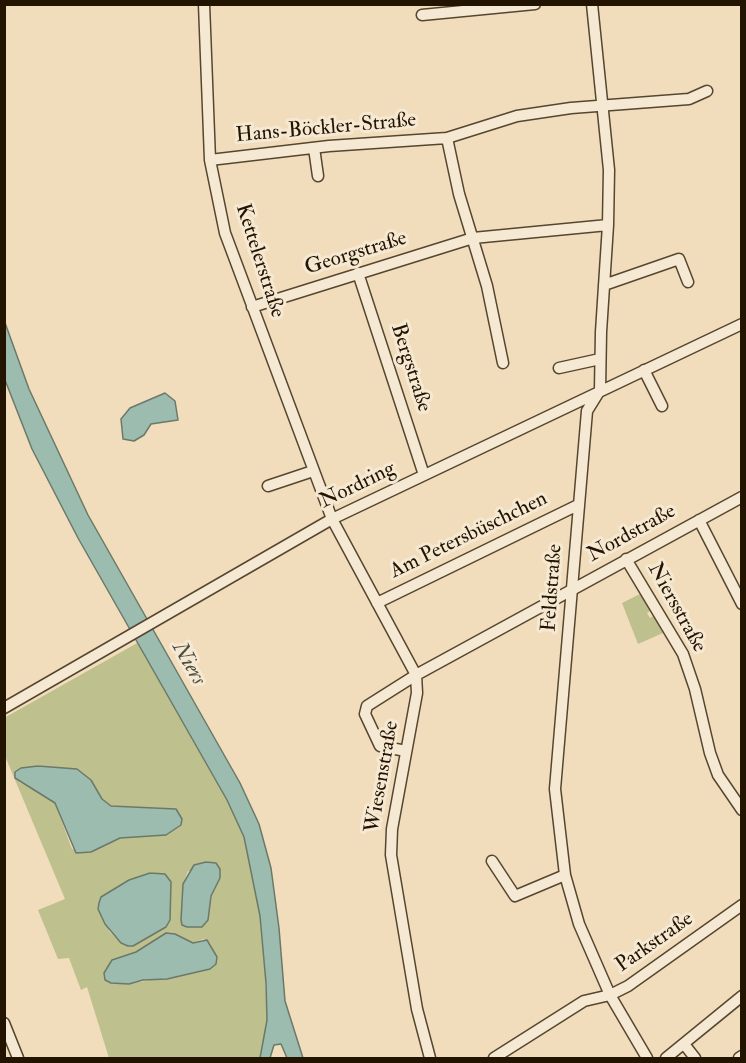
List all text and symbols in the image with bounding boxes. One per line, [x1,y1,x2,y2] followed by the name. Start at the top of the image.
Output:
[235,109,417,149] street label: Hans-Böckler-Straße
[229,201,289,321] street label: Kettelerstraße
[302,227,410,281] street label: Georgstraße
[384,321,436,415] street label: Bergstraße
[316,457,400,515] street label: Nordring
[386,487,552,585] street label: Am Petersbüschchen
[583,499,681,569] street label: Nordstraße
[537,543,569,633] street label: Feldstraße
[641,559,711,657] street label: Niersstraße
[165,638,211,690] water label: Niers
[361,719,405,835] street label: Wiesenstraße
[611,907,699,979] street label: Parkstraße

